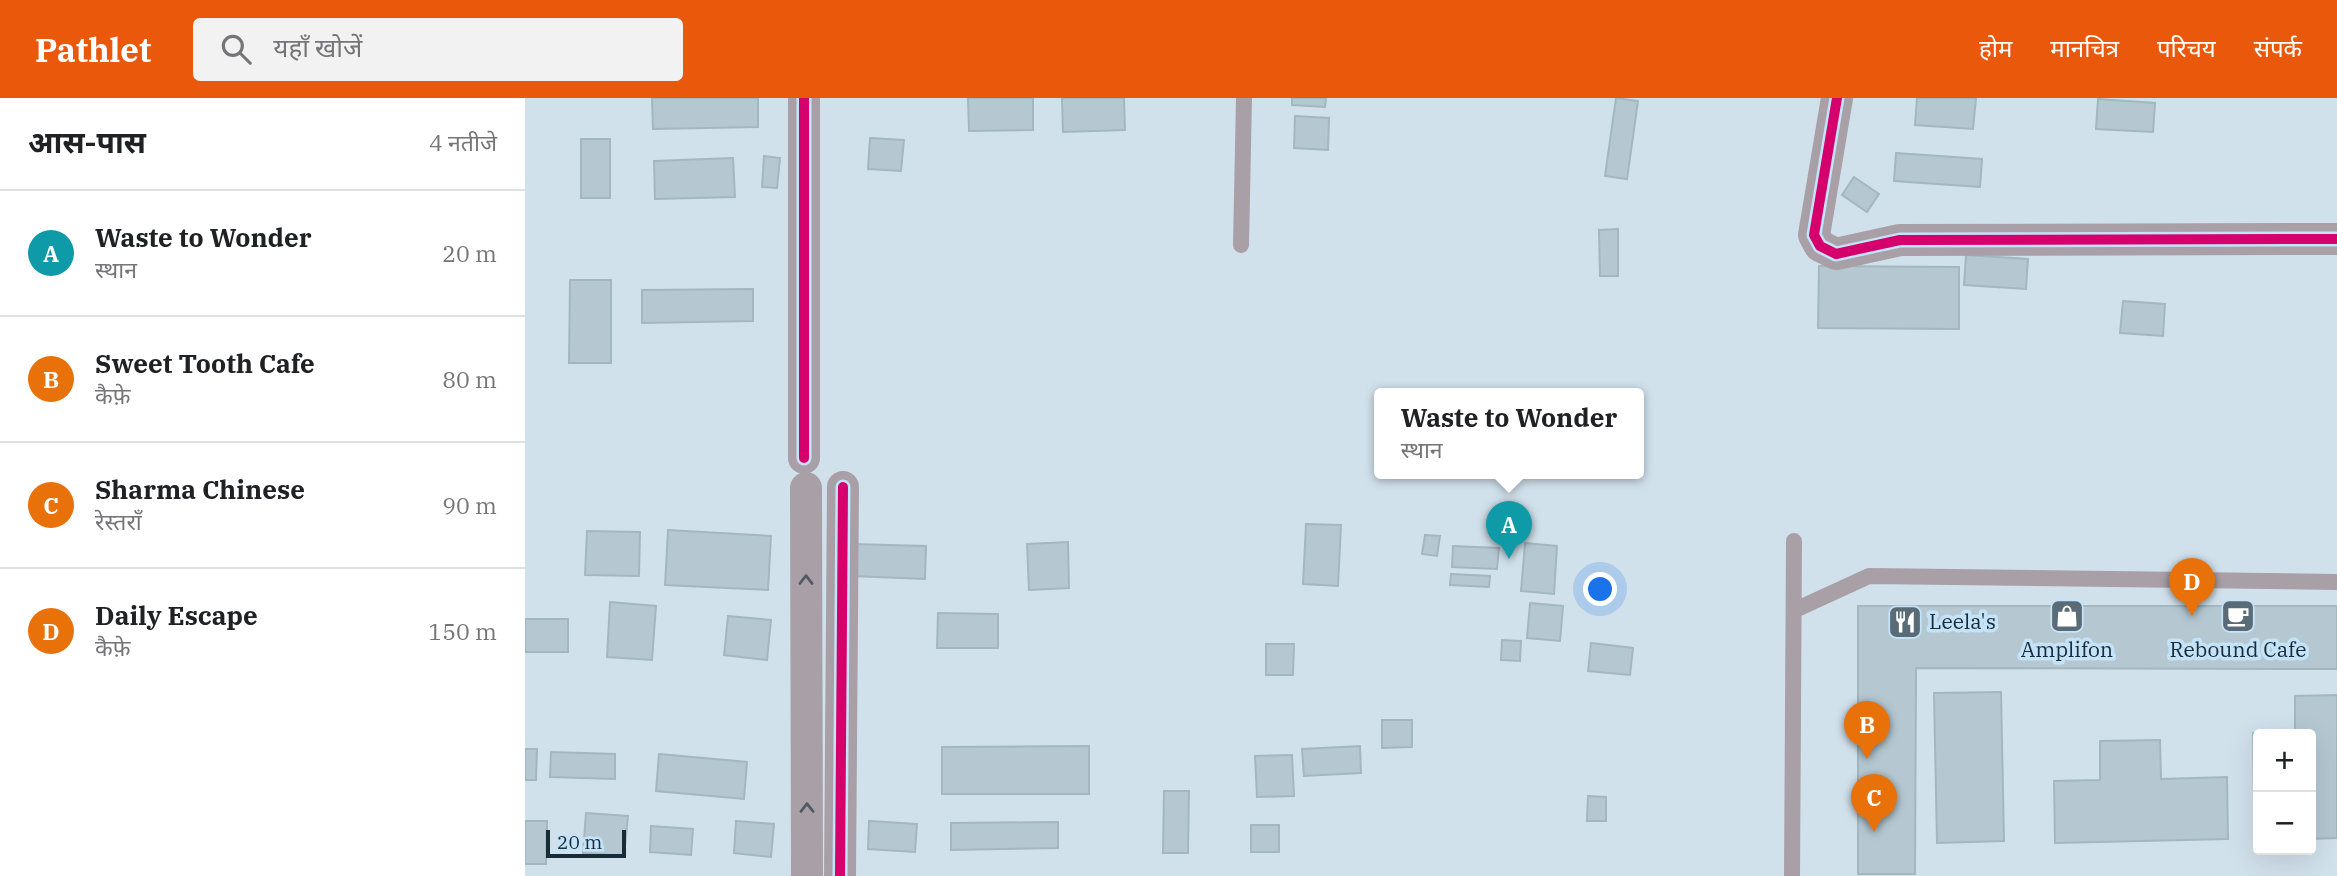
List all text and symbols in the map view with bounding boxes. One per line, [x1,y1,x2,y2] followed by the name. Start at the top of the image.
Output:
[193,18,683,81] search box
[35,28,151,71] text: Pathlet
[217,30,255,68] icon: search
[273,30,362,64] text: यहाँ खोजें
[1979,32,2012,64] text: होम
[2050,32,2119,64] text: मानचित्र
[2157,32,2216,64] text: परिचय
[2254,32,2302,64] text: संपर्क
[28,122,146,161] text: आस-पास
[429,127,497,157] text: 4 नतीजे
[95,220,312,254] text: Waste to Wonder
[43,238,59,268] text: A
[442,238,497,268] text: 20 m
[95,254,137,284] text: स्थान
[95,346,315,380] text: Sweet Tooth Cafe
[43,364,59,394] text: B
[442,364,497,394] text: 80 m
[95,380,130,410] text: कैफ़े
[1374,388,1644,479] popup
[1401,400,1617,434] text: Waste to Wonder
[1401,434,1443,464] text: स्थान
[95,472,305,506] text: Sharma Chinese
[43,490,59,520] text: C
[442,490,497,520] text: 90 m
[1486,501,1532,559] pin: A
[95,506,142,536] text: रेस्तराँ
[2169,558,2215,616] pin: D
[1583,572,1617,606] your location
[798,575,814,585] one-way arrow
[2048,597,2086,635] shop icon: Amplifon
[2219,597,2257,635] cafe icon: Rebound Cafe
[95,598,258,632] text: Daily Escape
[1886,603,1924,641] restaurant icon: Leela's
[1929,607,1996,635] place label: Leela's
[42,616,60,646] text: D
[428,616,497,646] text: 150 m
[95,632,130,662] text: कैफ़े
[2021,635,2113,663] place label: Amplifon
[2170,635,2306,663] place label: Rebound Cafe
[1844,701,1890,759] pin: B
[2253,729,2316,855] map controls
[2253,729,2316,792] button: +
[1851,774,1897,832] pin: C
[2253,792,2316,855] button: −
[799,802,815,813] one-way arrow
[546,827,627,859] scale bar
[557,830,602,854] text: 20 m

